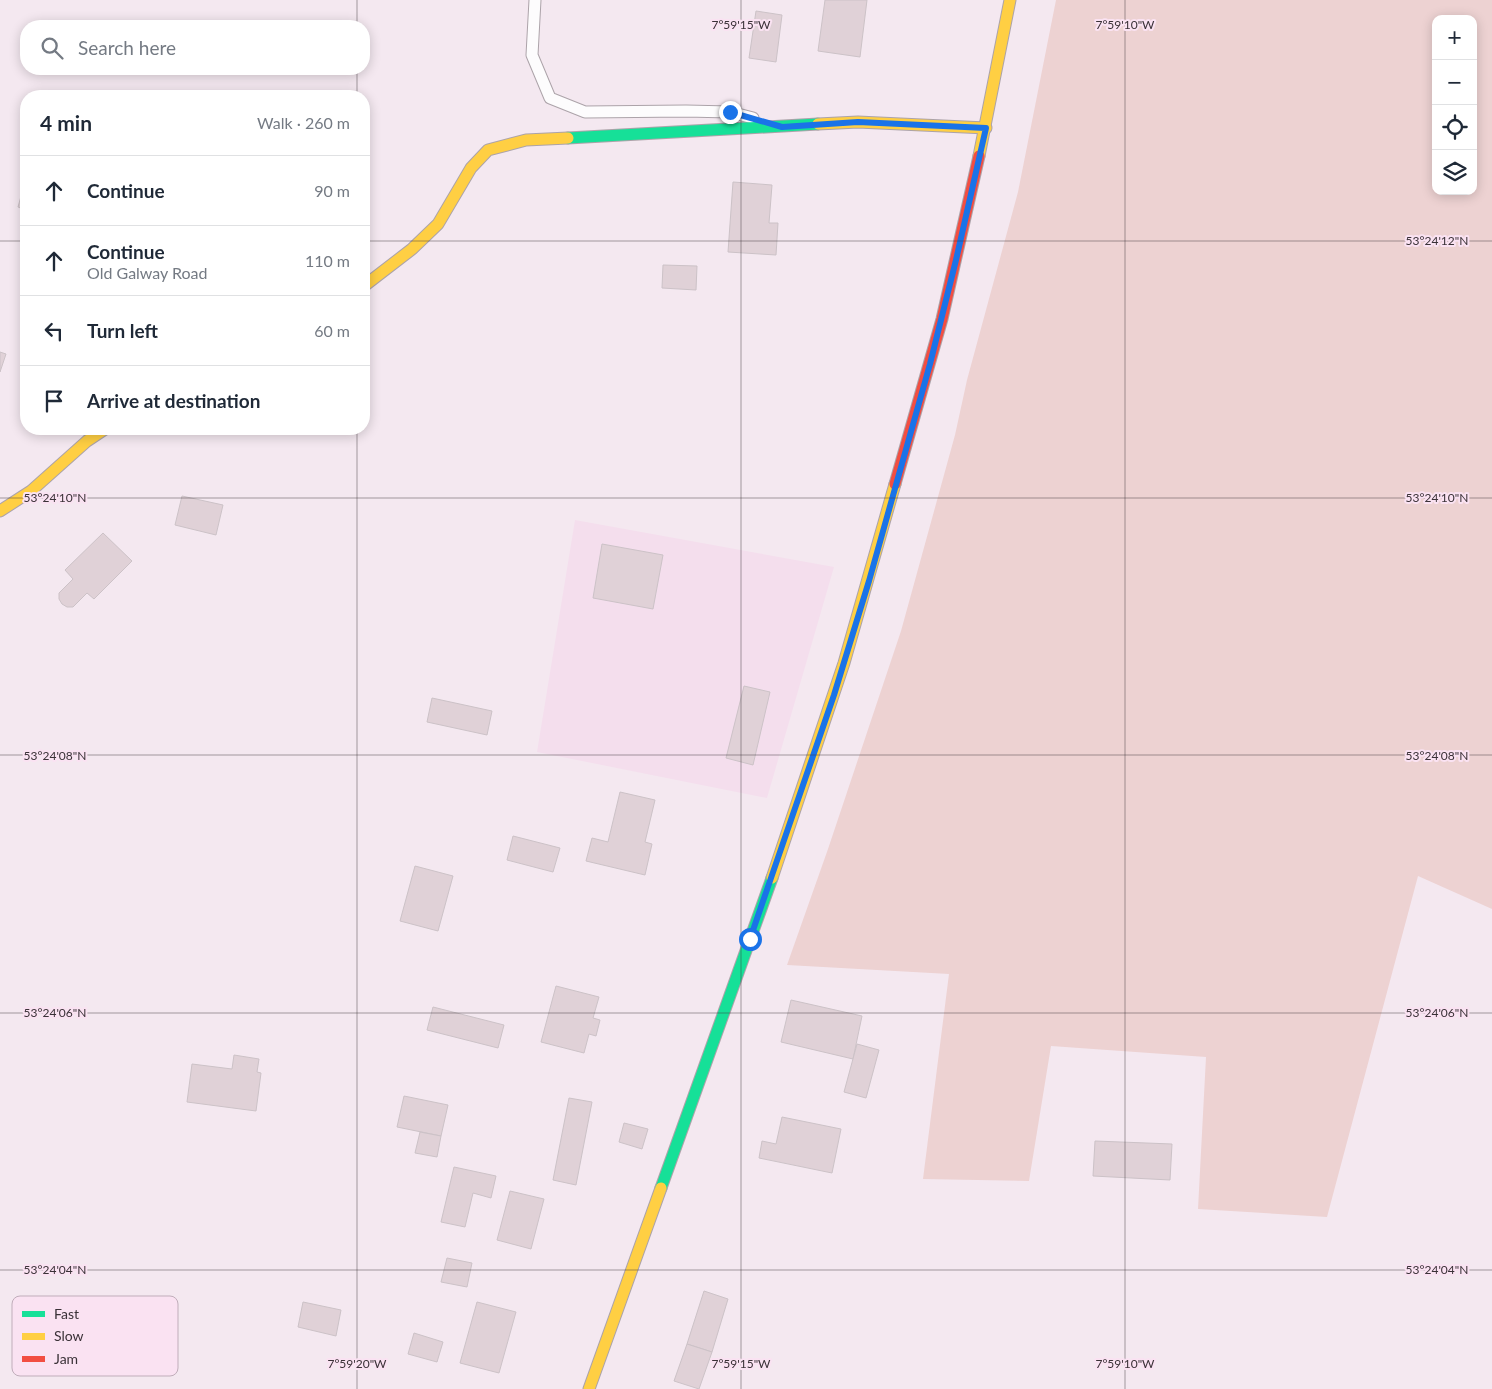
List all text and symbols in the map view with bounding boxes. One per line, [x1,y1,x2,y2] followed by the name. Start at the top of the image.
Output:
[1432,15,1477,195] map controls
[1432,15,1477,60] button: +
[711,17,771,32] text: 7°59'15"W
[1095,17,1155,32] text: 7°59'10"W
[20,20,370,75] search box
[38,34,66,62] icon: search
[78,36,176,59] text: Search here
[1432,60,1477,105] button: −
[719,101,742,124] route end
[1432,105,1477,150] button: locate
[40,110,92,135] text: 4 min
[257,113,350,132] text: Walk · 260 m
[1432,150,1477,195] button: layers
[40,177,68,205] icon: ahead
[87,179,165,202] text: Continue
[314,181,350,200] text: 90 m
[1406,233,1468,248] text: 53°24'12"N
[87,240,165,263] text: Continue
[40,247,68,275] icon: ahead
[305,251,350,270] text: 110 m
[87,263,208,282] text: Old Galway Road
[40,317,68,345] icon: left
[87,319,158,342] text: Turn left
[314,321,350,340] text: 60 m
[40,387,68,415] icon: arrive
[87,389,260,412] text: Arrive at destination
[24,490,86,505] text: 53°24'10"N
[1406,490,1468,505] text: 53°24'10"N
[24,748,86,763] text: 53°24'08"N
[1406,748,1468,763] text: 53°24'08"N
[739,928,762,951] route start
[24,1005,86,1020] text: 53°24'06"N
[1406,1005,1468,1020] text: 53°24'06"N
[24,1262,86,1277] text: 53°24'04"N
[1406,1262,1468,1277] text: 53°24'04"N
[12,1296,178,1376] legend
[54,1305,79,1322] text: Fast
[54,1327,84,1344] text: Slow
[54,1350,78,1367] text: Jam
[327,1356,387,1371] text: 7°59'20"W
[711,1356,771,1371] text: 7°59'15"W
[1095,1356,1155,1371] text: 7°59'10"W

